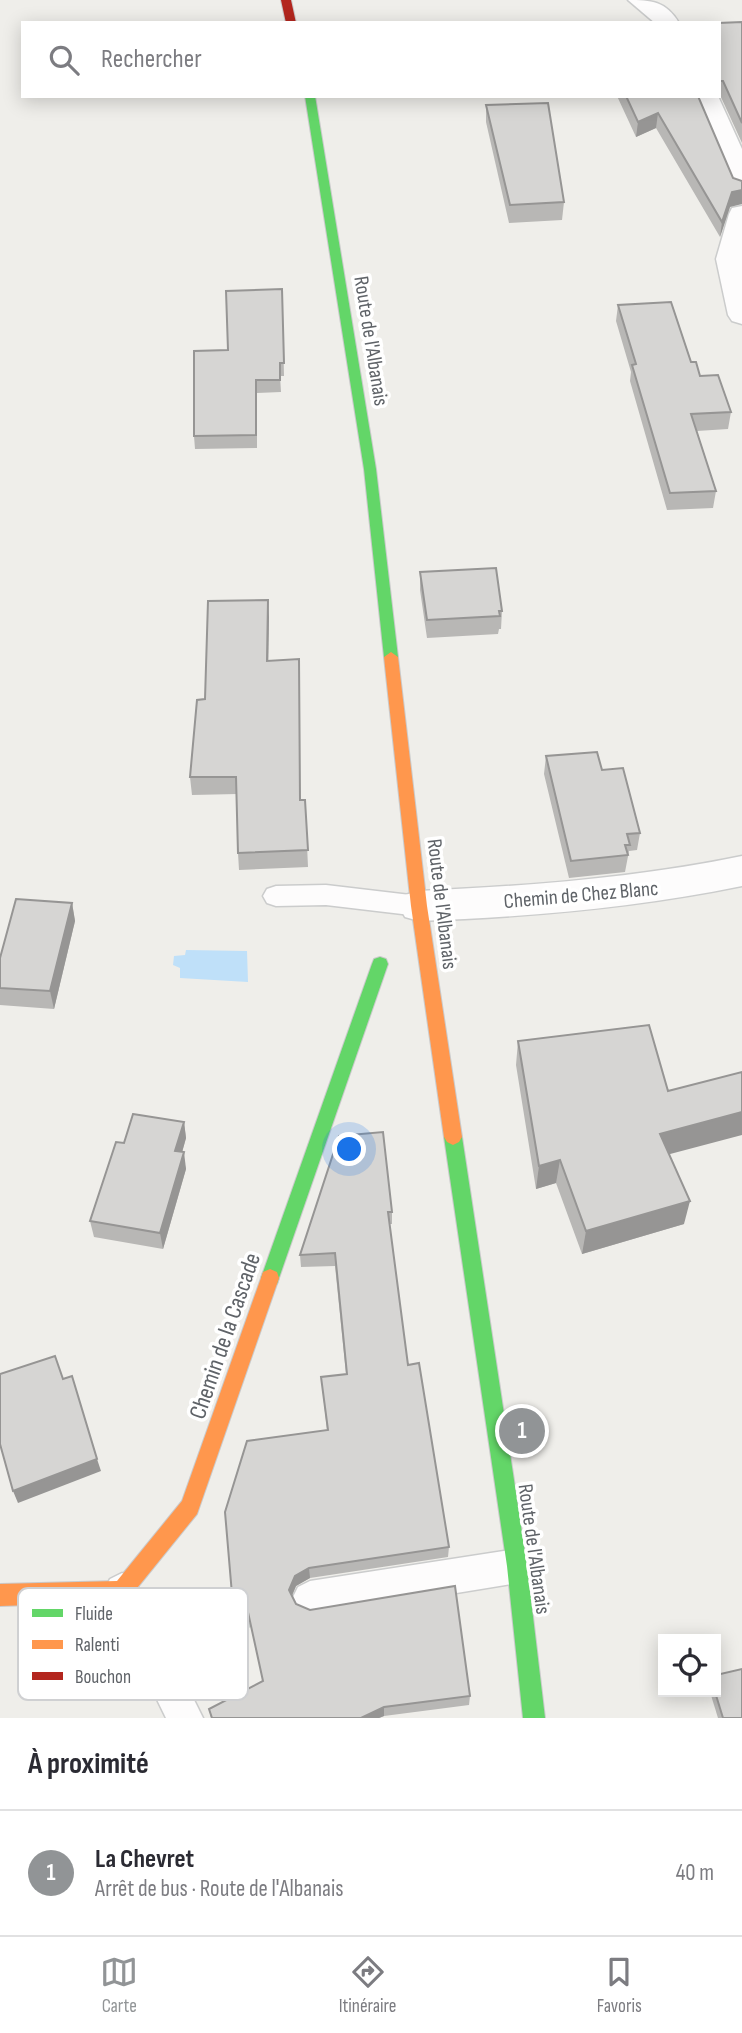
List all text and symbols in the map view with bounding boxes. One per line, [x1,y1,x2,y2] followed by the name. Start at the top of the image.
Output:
[21,21,721,98] search box
[45,41,83,79] icon: search
[101,44,202,75] text: Rechercher
[348,274,394,408] street label: Route de l'Albanais
[422,837,462,971] street label: Route de l'Albanais
[503,876,659,914] street label: Chemin de Chez Blanc
[332,1132,366,1166] your location
[183,1249,267,1423] street label: Chemin de la Cascade
[499,1405,545,1457] pin: 1
[512,1482,556,1616] street label: Route de l'Albanais
[18,1588,248,1700] legend
[75,1603,113,1626] text: Fluide
[75,1634,120,1657] text: Ralenti
[658,1634,721,1697] map controls
[658,1634,721,1697] button: locate
[75,1666,131,1689] text: Bouchon
[28,1746,149,1782] text: À proximité
[95,1844,194,1875] text: La Chevret
[46,1859,56,1887] text: 1
[676,1859,714,1887] text: 40 m
[95,1875,343,1903] text: Arrêt de bus · Route de l'Albanais
[100,1953,138,2018] tab: Carte
[339,1953,396,2018] tab: Itinéraire
[597,1953,642,2018] tab: Favoris

